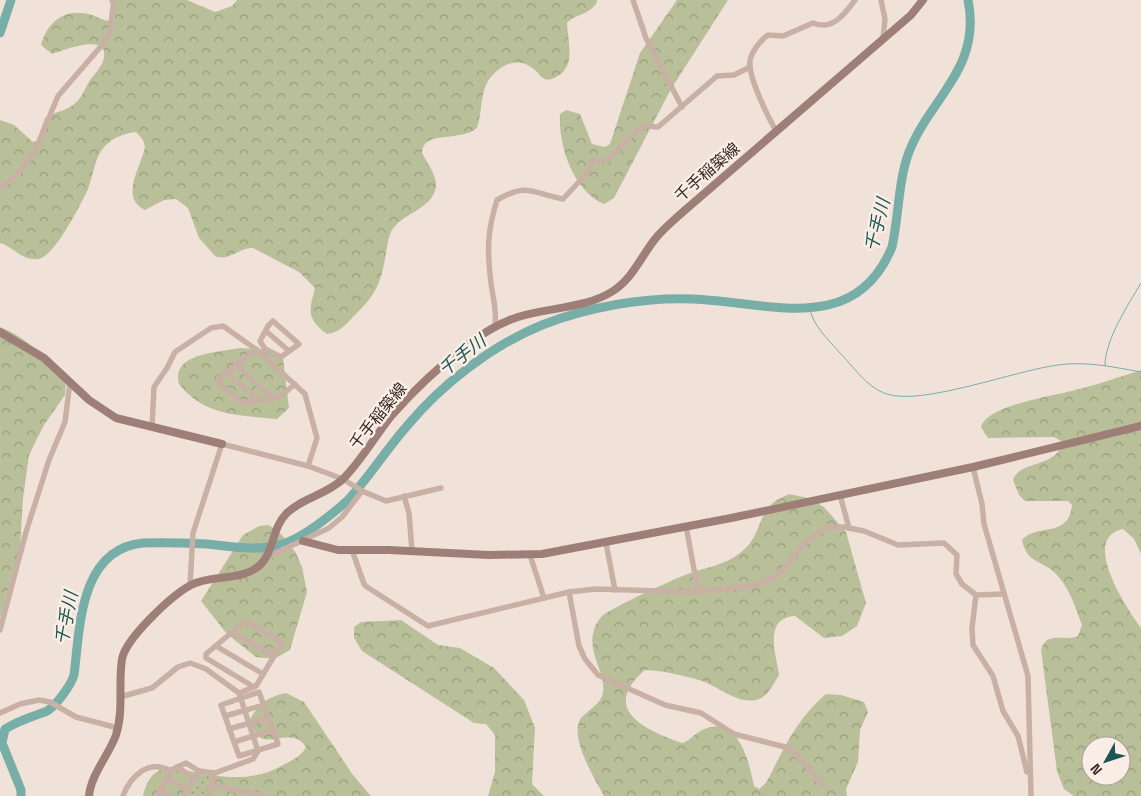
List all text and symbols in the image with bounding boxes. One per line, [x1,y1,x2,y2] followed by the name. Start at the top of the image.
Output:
[670,138,744,206] street label: 千手稲築線
[859,194,895,254] water label: 千手川
[434,328,492,381] water label: 千手川
[345,378,411,454] street label: 千手稲築線
[50,587,83,647] water label: 千手川
[1081,736,1131,786] north arrow
[1086,760,1106,779] text: N

